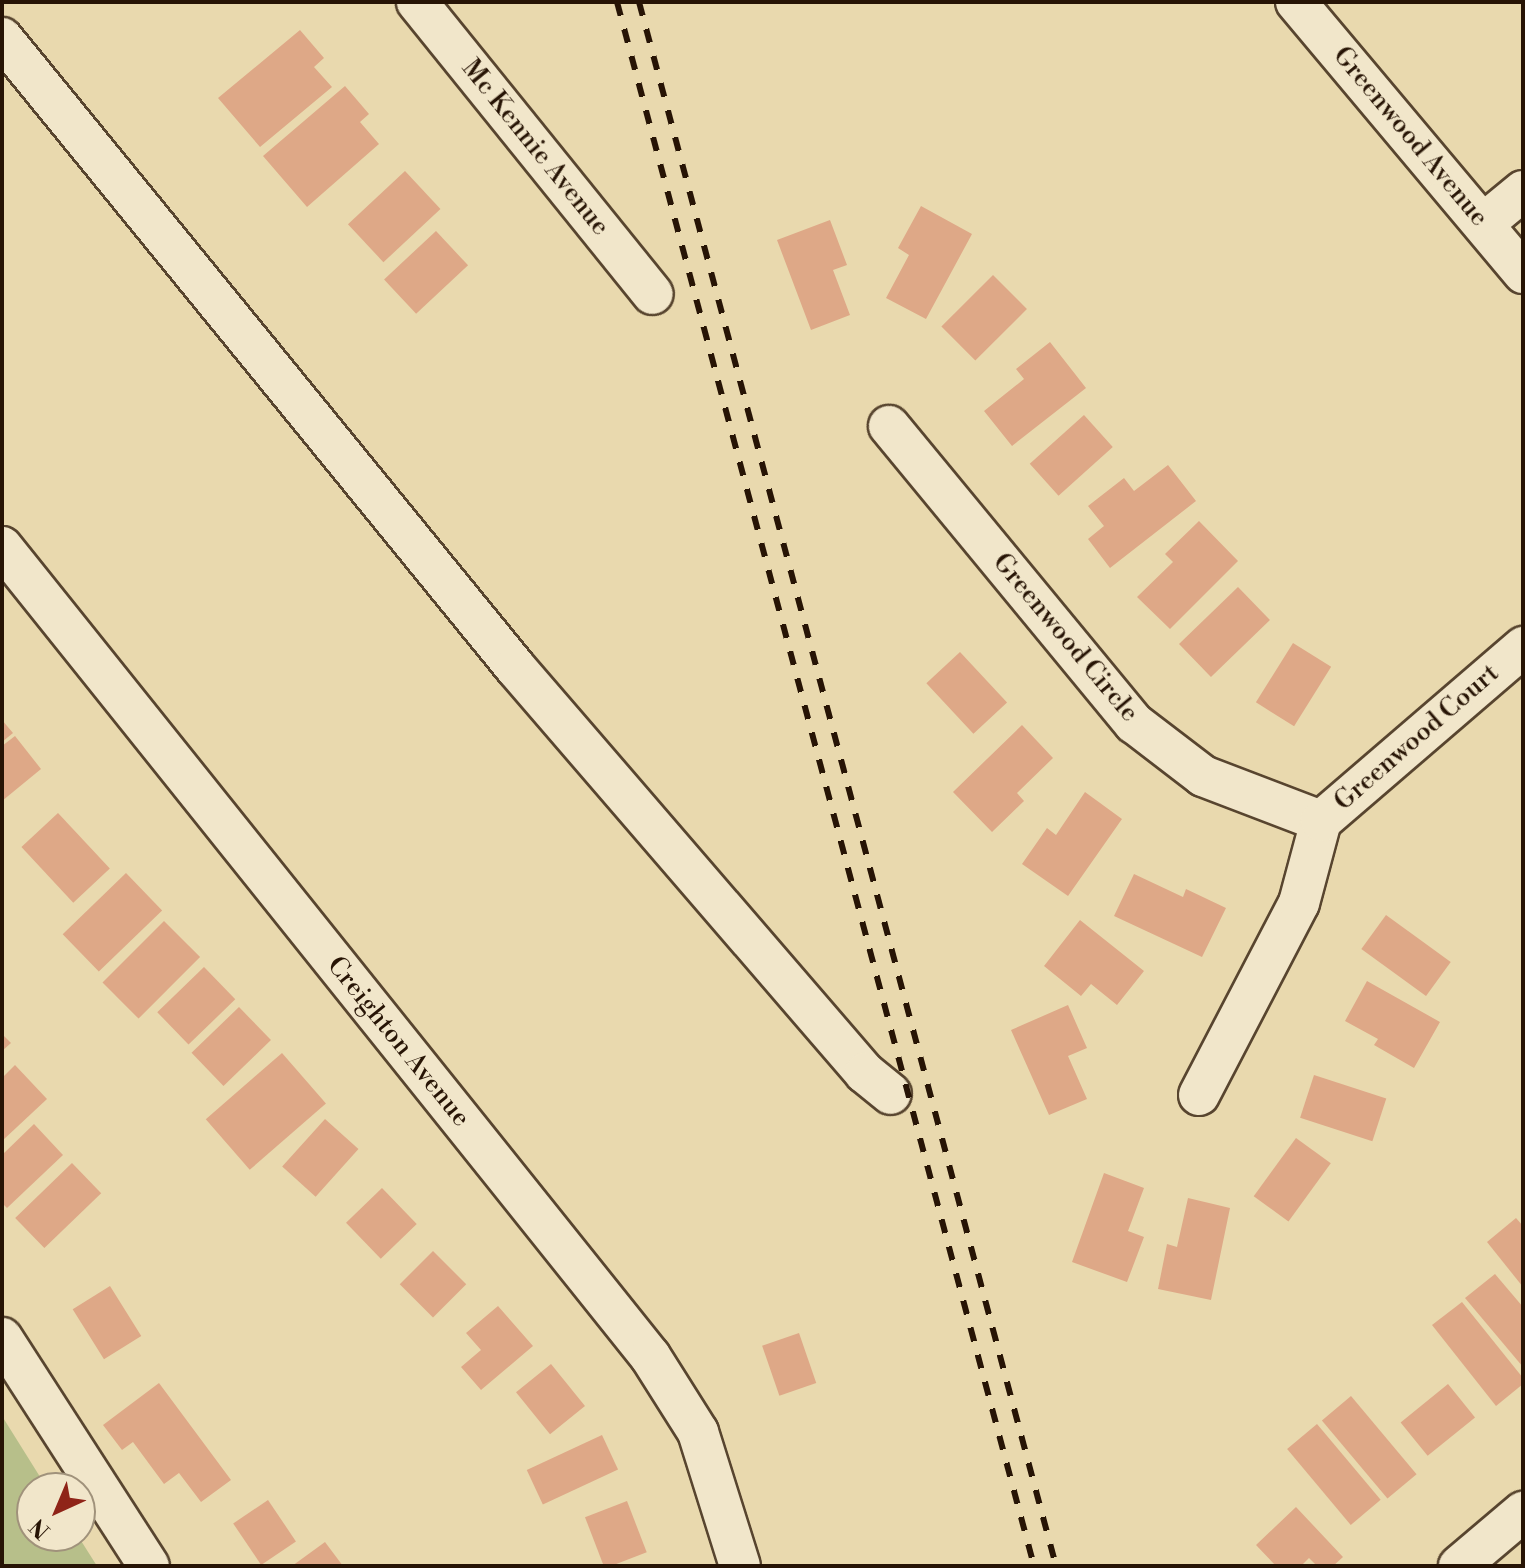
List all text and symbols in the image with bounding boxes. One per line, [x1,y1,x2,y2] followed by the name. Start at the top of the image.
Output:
[1326,41,1494,233] street label: Greenwood Avenue
[455,54,615,242] street label: Mc Kennie Avenue
[986,548,1144,728] street label: Greenwood Circle
[1329,658,1505,818] street label: Greenwood Court
[320,951,476,1133] street label: Creighton Avenue
[16,1472,96,1552] north arrow
[25,1512,56,1544] text: N

